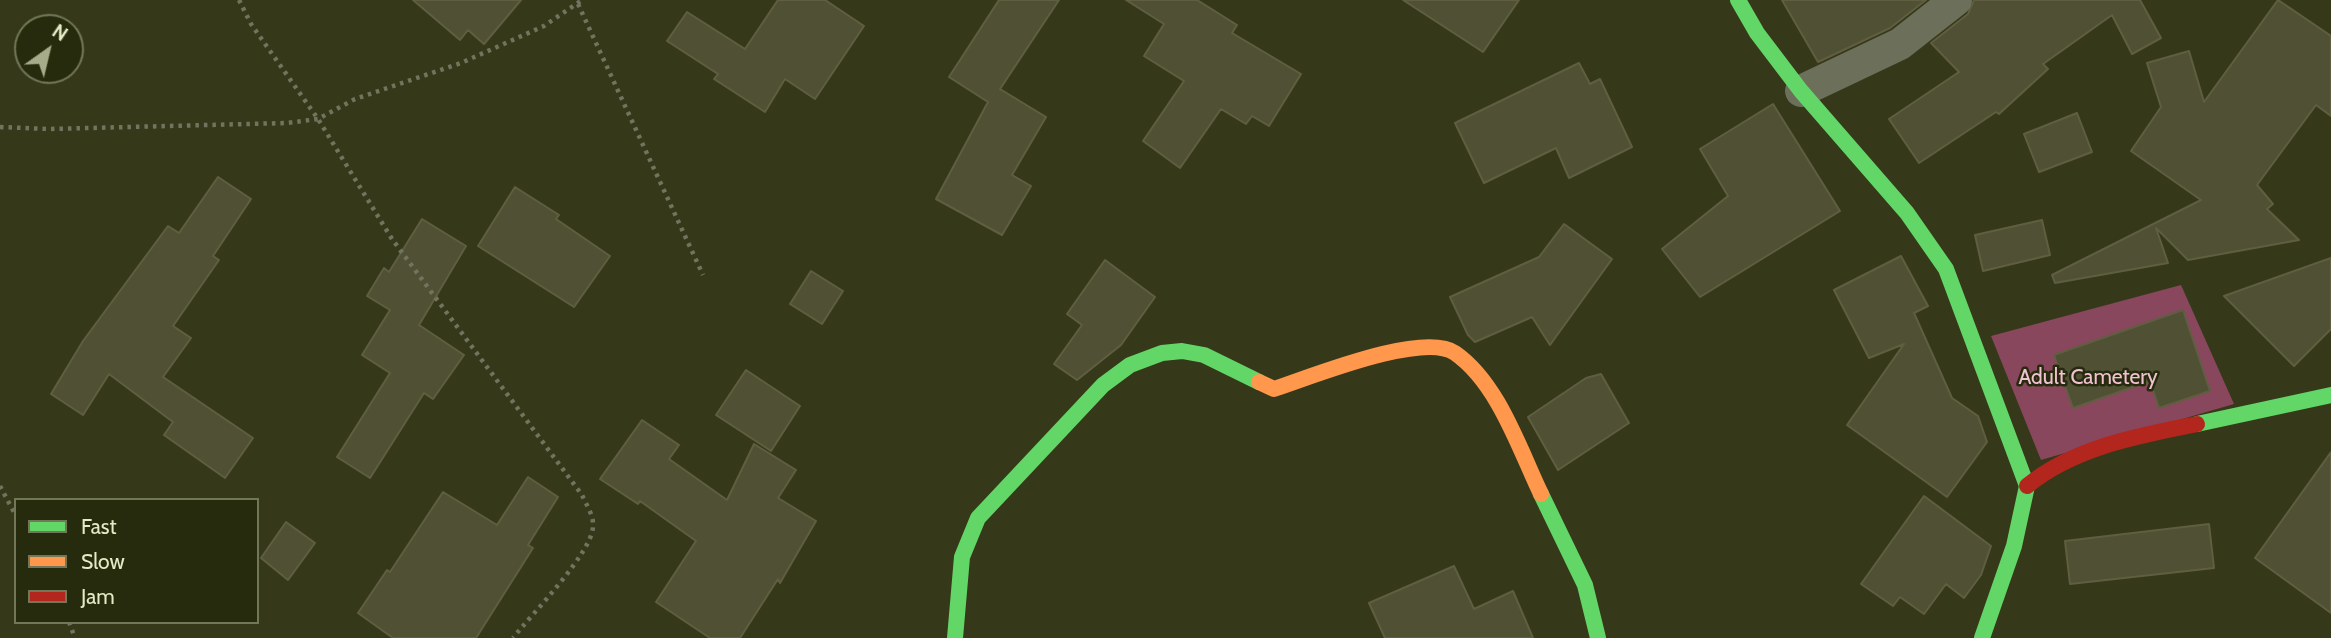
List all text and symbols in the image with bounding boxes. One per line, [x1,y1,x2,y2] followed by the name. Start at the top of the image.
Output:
[14,14,84,84] north arrow
[48,20,72,46] text: N
[2018,365,2158,391] park label: Adult Cametery
[14,498,259,624] legend
[81,514,117,539] text: Fast
[81,549,125,574] text: Slow
[81,584,115,609] text: Jam

